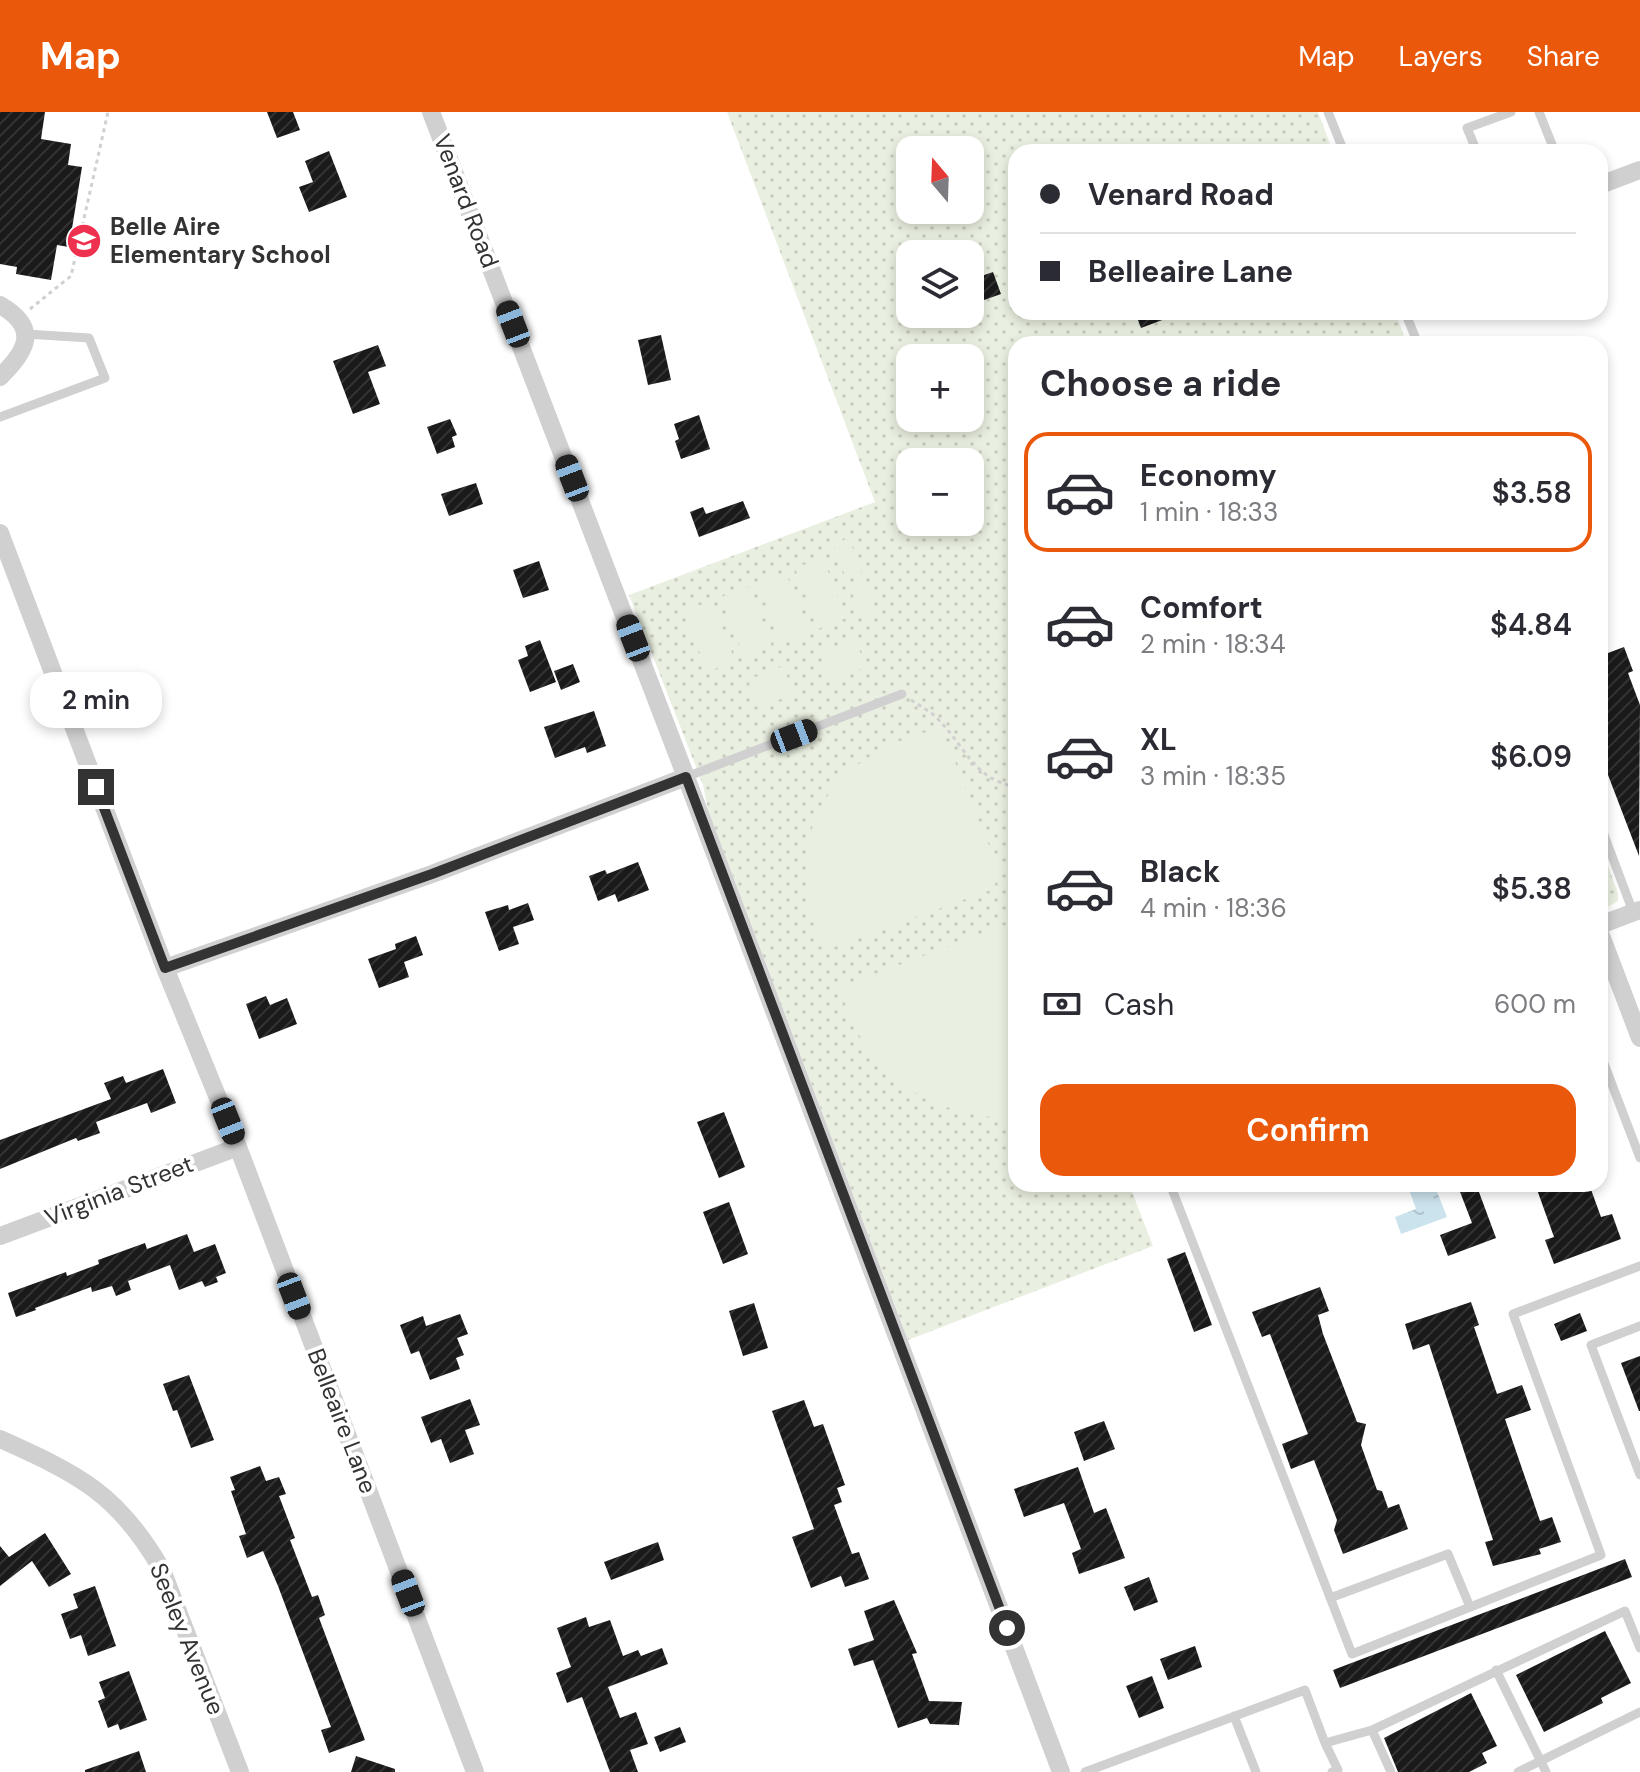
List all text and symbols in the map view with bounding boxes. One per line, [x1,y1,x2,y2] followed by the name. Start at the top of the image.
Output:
[40,31,121,81] text: Map
[1298,38,1355,75] text: Map
[1399,38,1483,75] text: Layers
[1527,38,1600,75] text: Share
[427,130,506,272] street label: Venard Road
[896,136,984,224] north arrow
[896,136,984,536] map controls
[1088,175,1274,214] text: Venard Road
[110,211,331,270] place label: Belle Aire Elementary School
[65,222,103,260] school or university icon: Belle Aire Elementary School
[896,240,984,328] button: layers
[1088,252,1293,291] text: Belleaire Lane
[493,297,533,351] car
[896,344,984,432] button: +
[1040,360,1281,407] text: Choose a ride
[896,448,984,536] button: −
[552,451,592,505] car
[1044,456,1116,528] icon: car
[1140,456,1277,495] text: Economy
[1492,473,1572,512] text: $3.58
[1140,495,1278,529] text: 1 min · 18:33
[1044,588,1116,660] icon: car
[1140,588,1263,627] text: Comfort
[1490,605,1572,644] text: $4.84
[613,611,653,665] car
[1140,627,1286,661] text: 2 min · 18:34
[30,671,162,727] callout: 2 min
[62,683,130,717] text: 2 min
[767,716,821,756] car
[1044,720,1116,792] icon: car
[1140,720,1177,759] text: XL
[1490,737,1572,776] text: $6.09
[1140,759,1286,793] text: 3 min · 18:35
[78,769,114,805] route end
[1044,852,1116,924] icon: car
[1140,852,1220,891] text: Black
[1492,869,1572,908] text: $5.38
[1140,891,1287,925] text: 4 min · 18:36
[1040,982,1084,1026] icon: cash
[1104,985,1174,1024] text: Cash
[1494,987,1576,1021] text: 600 m
[1040,1084,1576,1176] button: Confirm
[208,1094,248,1148] car
[40,1148,197,1233] street label: Virginia Street
[274,1269,314,1323] car
[301,1344,384,1498] street label: Belleaire Lane
[143,1558,232,1719] street label: Seeley Avenue
[388,1566,428,1620] car
[989,1610,1025,1646] route start

